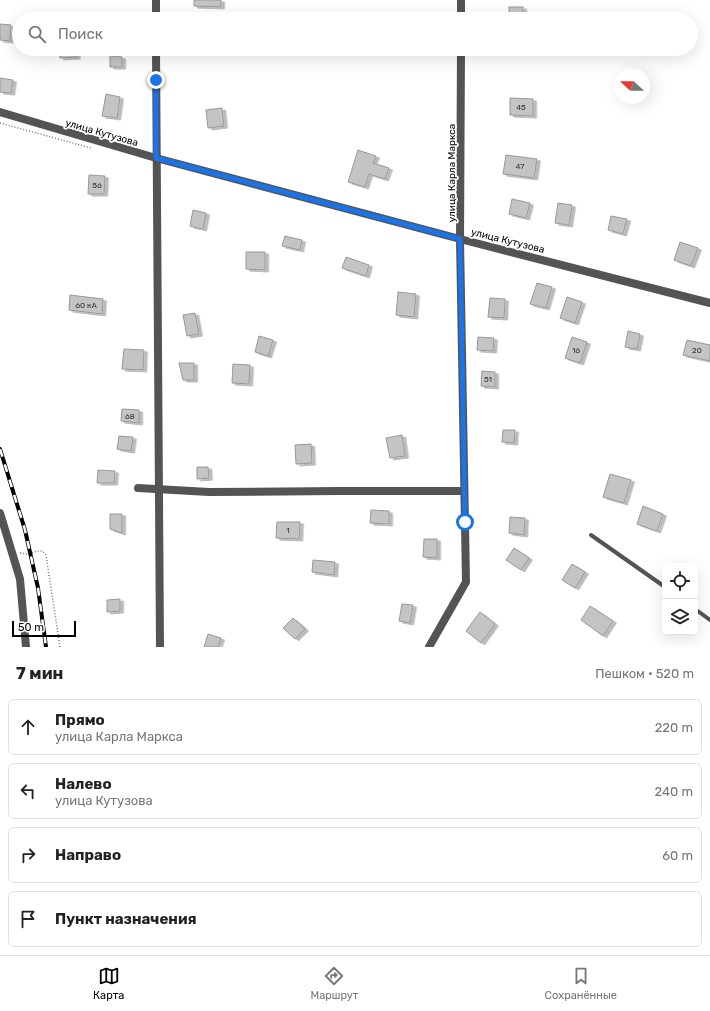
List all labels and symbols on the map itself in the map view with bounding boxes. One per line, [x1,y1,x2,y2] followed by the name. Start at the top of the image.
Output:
[614,68,650,104] north arrow
[147,71,165,89] route end
[516,103,526,112] house number: 45
[64,117,140,149] street label: улица Кутузова
[446,124,458,222] street label: улица Карла Маркса
[516,162,524,171] house number: 47
[92,181,102,190] house number: 56
[470,226,546,256] street label: улица Кутузова
[75,301,97,310] house number: 60 кА
[572,346,580,355] house number: 16
[692,346,702,355] house number: 20
[484,375,492,384] house number: 51
[125,412,135,421] house number: 68
[456,513,474,531] route start
[286,526,290,535] house number: 1
[12,619,76,638] scale bar

